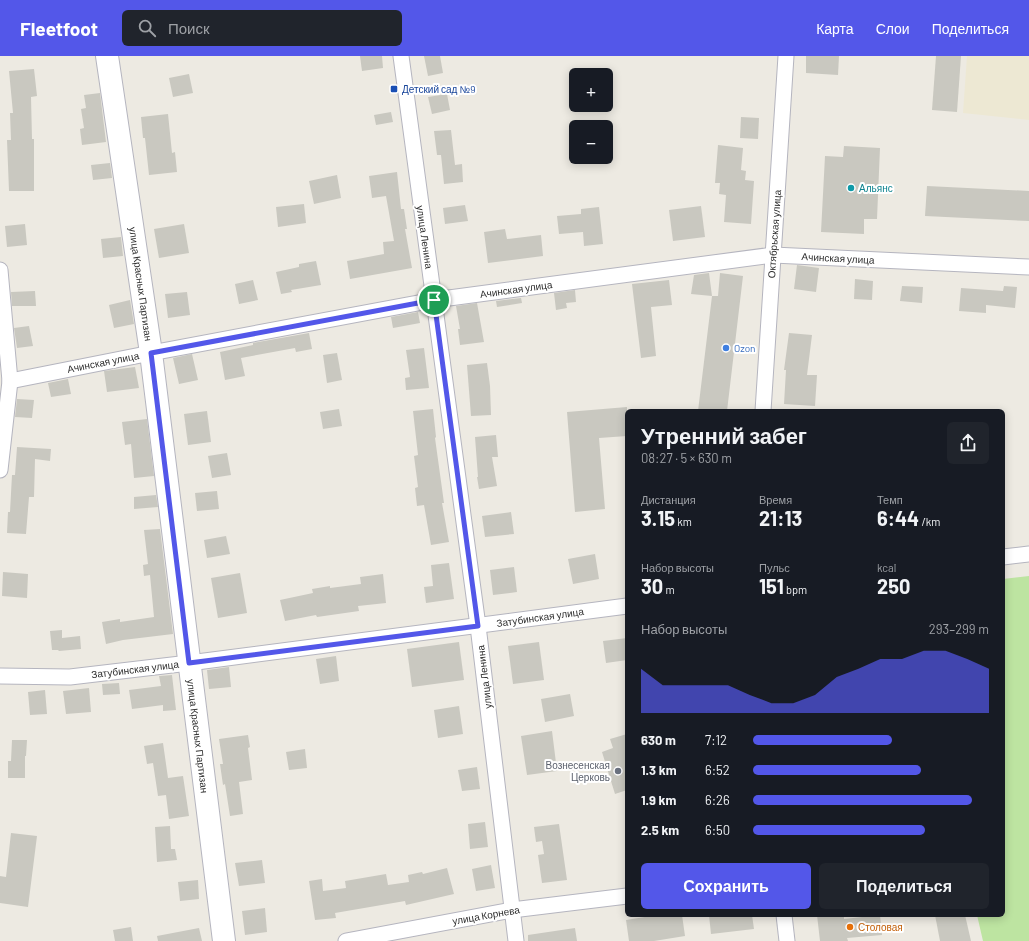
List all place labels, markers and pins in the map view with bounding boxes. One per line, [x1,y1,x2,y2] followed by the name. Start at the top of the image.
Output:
[402,83,475,95] place label: Детский сад №9
[389,84,399,94] marker: Детский сад №9
[859,182,893,194] place label: Альянс
[846,183,856,193] marker: Альянс
[417,283,451,317] pin
[734,342,756,354] place label: Ozon
[721,343,731,353] marker: Ozon
[546,759,610,783] place label: Вознесенская Церковь
[613,766,623,776] marker: Вознесенская Церковь
[858,921,903,933] place label: Столовая
[845,922,855,932] marker: Столовая

